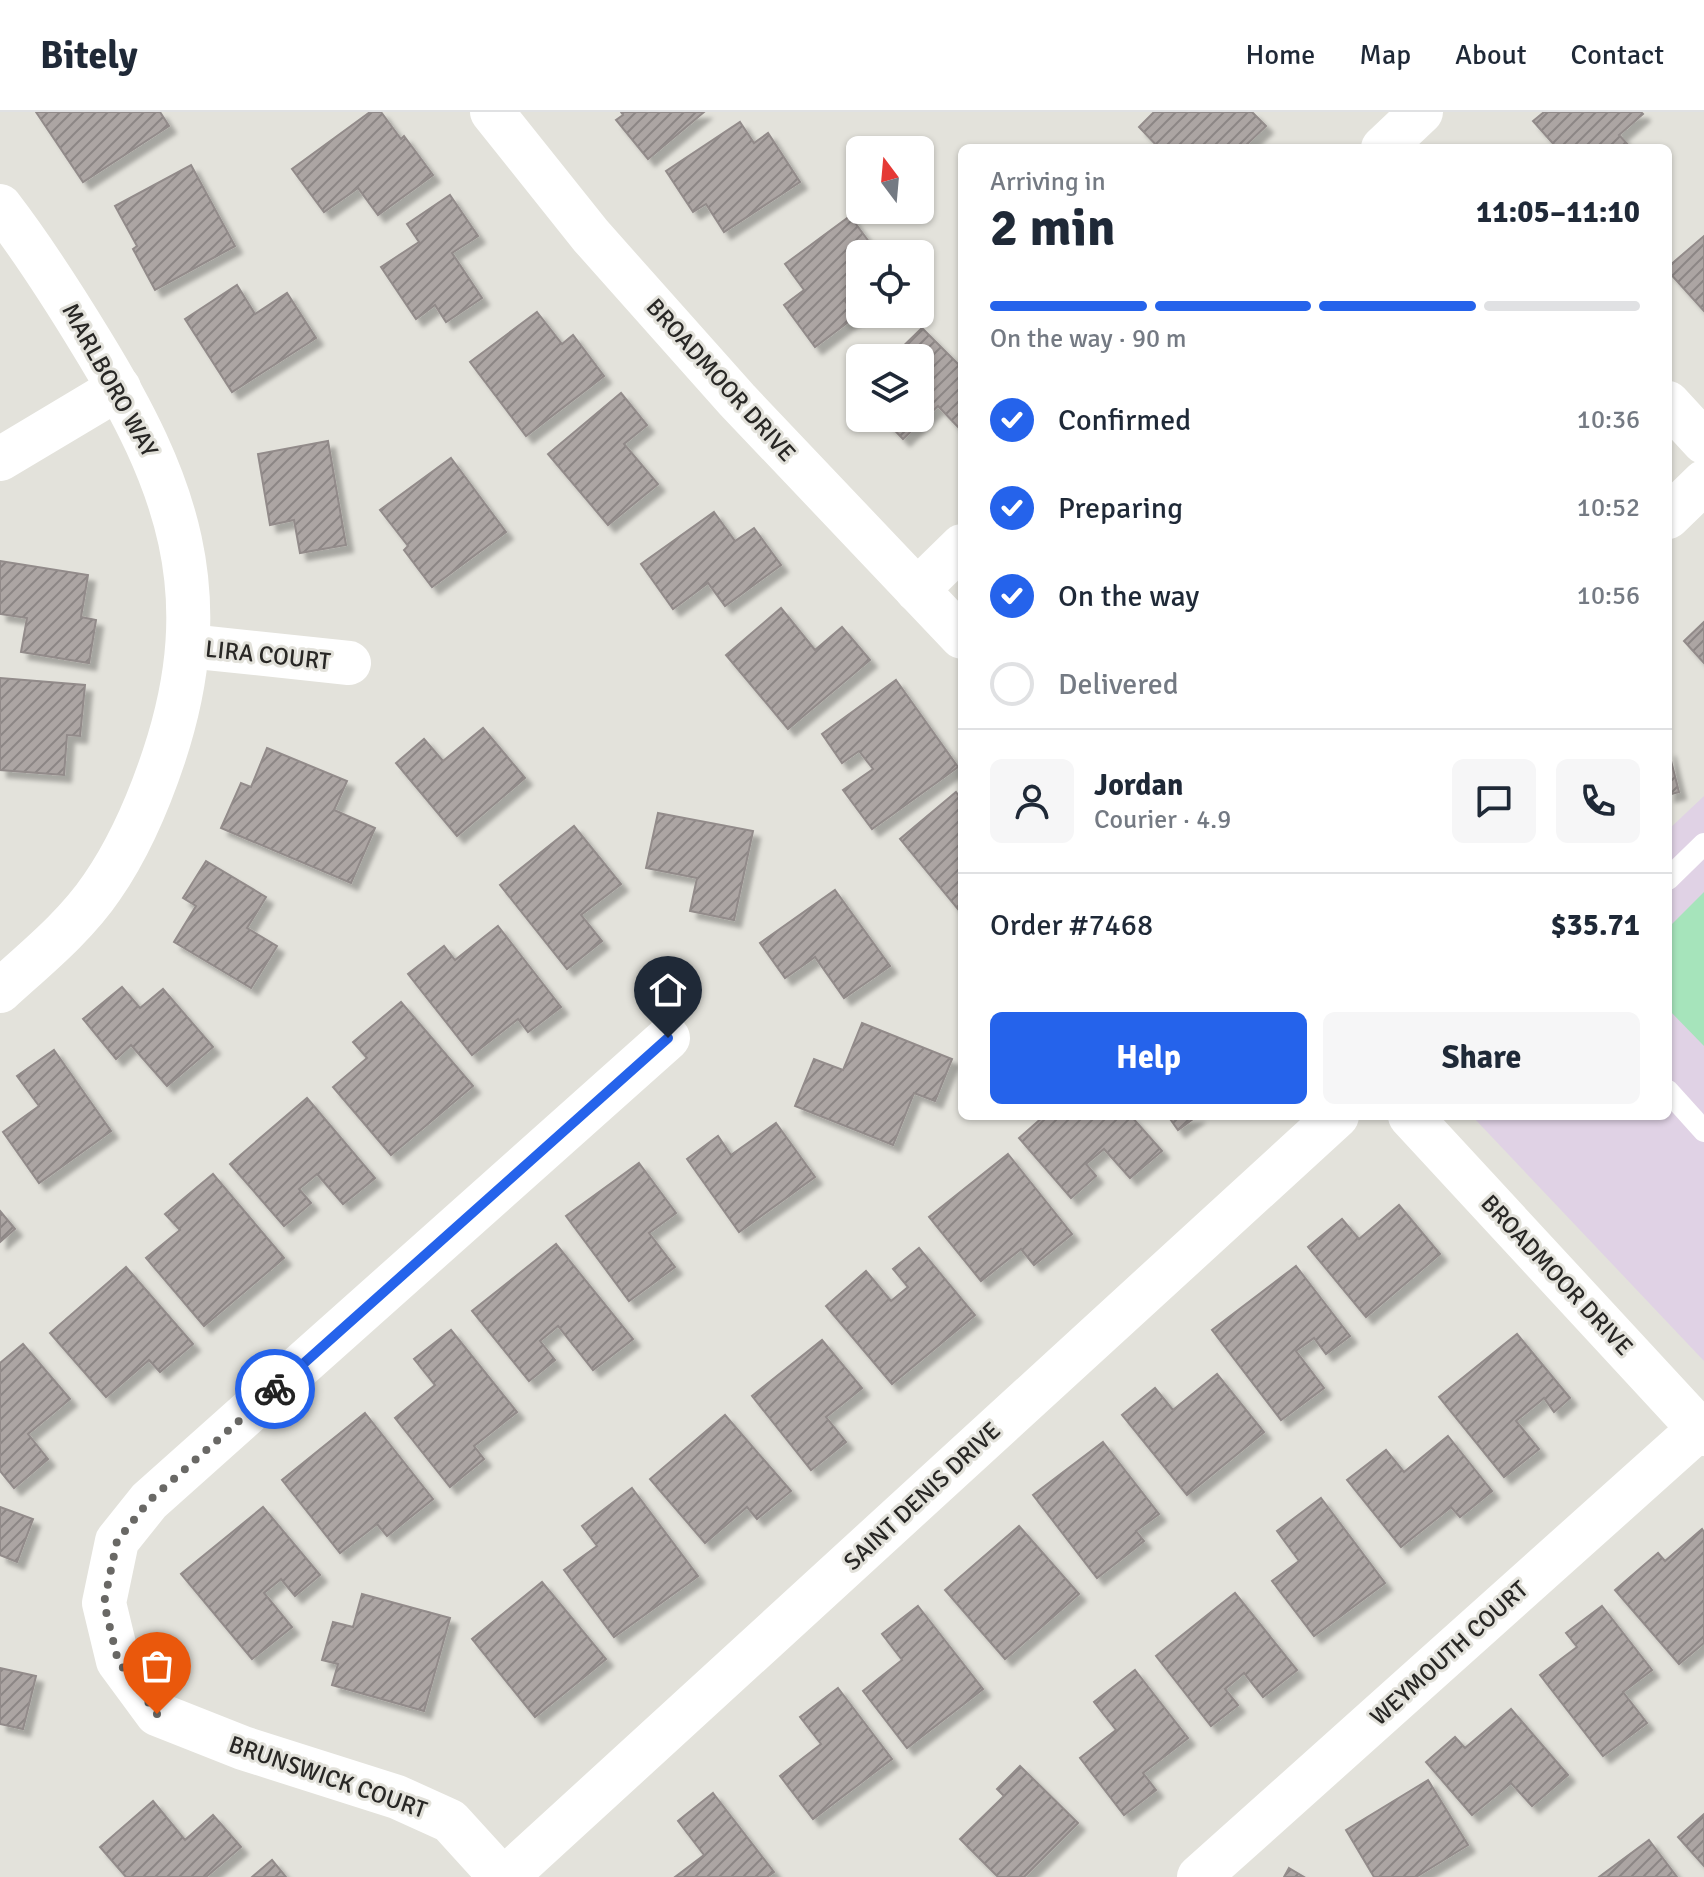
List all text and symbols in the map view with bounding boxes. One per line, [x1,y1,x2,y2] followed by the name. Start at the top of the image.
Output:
[40,32,138,79] text: Bitely
[1246,38,1315,72] text: Home
[1359,38,1411,72] text: Map
[1455,38,1527,72] text: About
[1571,38,1664,72] text: Contact
[846,136,934,224] north arrow
[846,136,934,432] map controls
[990,166,1106,198] text: Arriving in
[1476,194,1640,231] text: 11:05–11:10
[990,196,1116,260] text: 2 min
[846,240,934,328] button: locate
[640,292,802,468] street label: BROADMOOR DRIVE
[55,298,165,462] street label: MARLBORO WAY
[990,323,1186,355] text: On the way · 90 m
[846,344,934,432] button: layers
[990,398,1034,442] icon: check
[1058,402,1191,439] text: Confirmed
[1577,404,1640,436] text: 10:36
[990,486,1034,530] icon: check
[1058,490,1183,527] text: Preparing
[1577,492,1640,524] text: 10:52
[990,574,1034,618] icon: check
[1058,578,1199,615] text: On the way
[1577,580,1640,612] text: 10:56
[204,634,332,677] street label: LIRA COURT
[1058,666,1179,703] text: Delivered
[990,759,1074,843] button: person
[1452,759,1536,843] button: chat
[1556,759,1640,843] button: phone
[1094,767,1183,804] text: Jordan
[1094,804,1231,836] text: Courier · 4.9
[990,907,1153,944] text: Order #7468
[1550,907,1640,944] text: $35.71
[634,956,702,1038] pin
[646,968,690,1012] icon: home
[990,1012,1307,1104] button: Help
[1323,1012,1640,1104] button: Share
[1475,1188,1639,1362] street label: BROADMOOR DRIVE
[235,1349,315,1429] courier
[253,1367,297,1411] icon: bike
[837,1415,1007,1577] street label: SAINT DENIS DRIVE
[1364,1574,1534,1732] street label: WEYMOUTH COURT
[123,1632,191,1714] pin
[135,1644,179,1688] icon: bag
[225,1729,431,1825] street label: BRUNSWICK COURT

